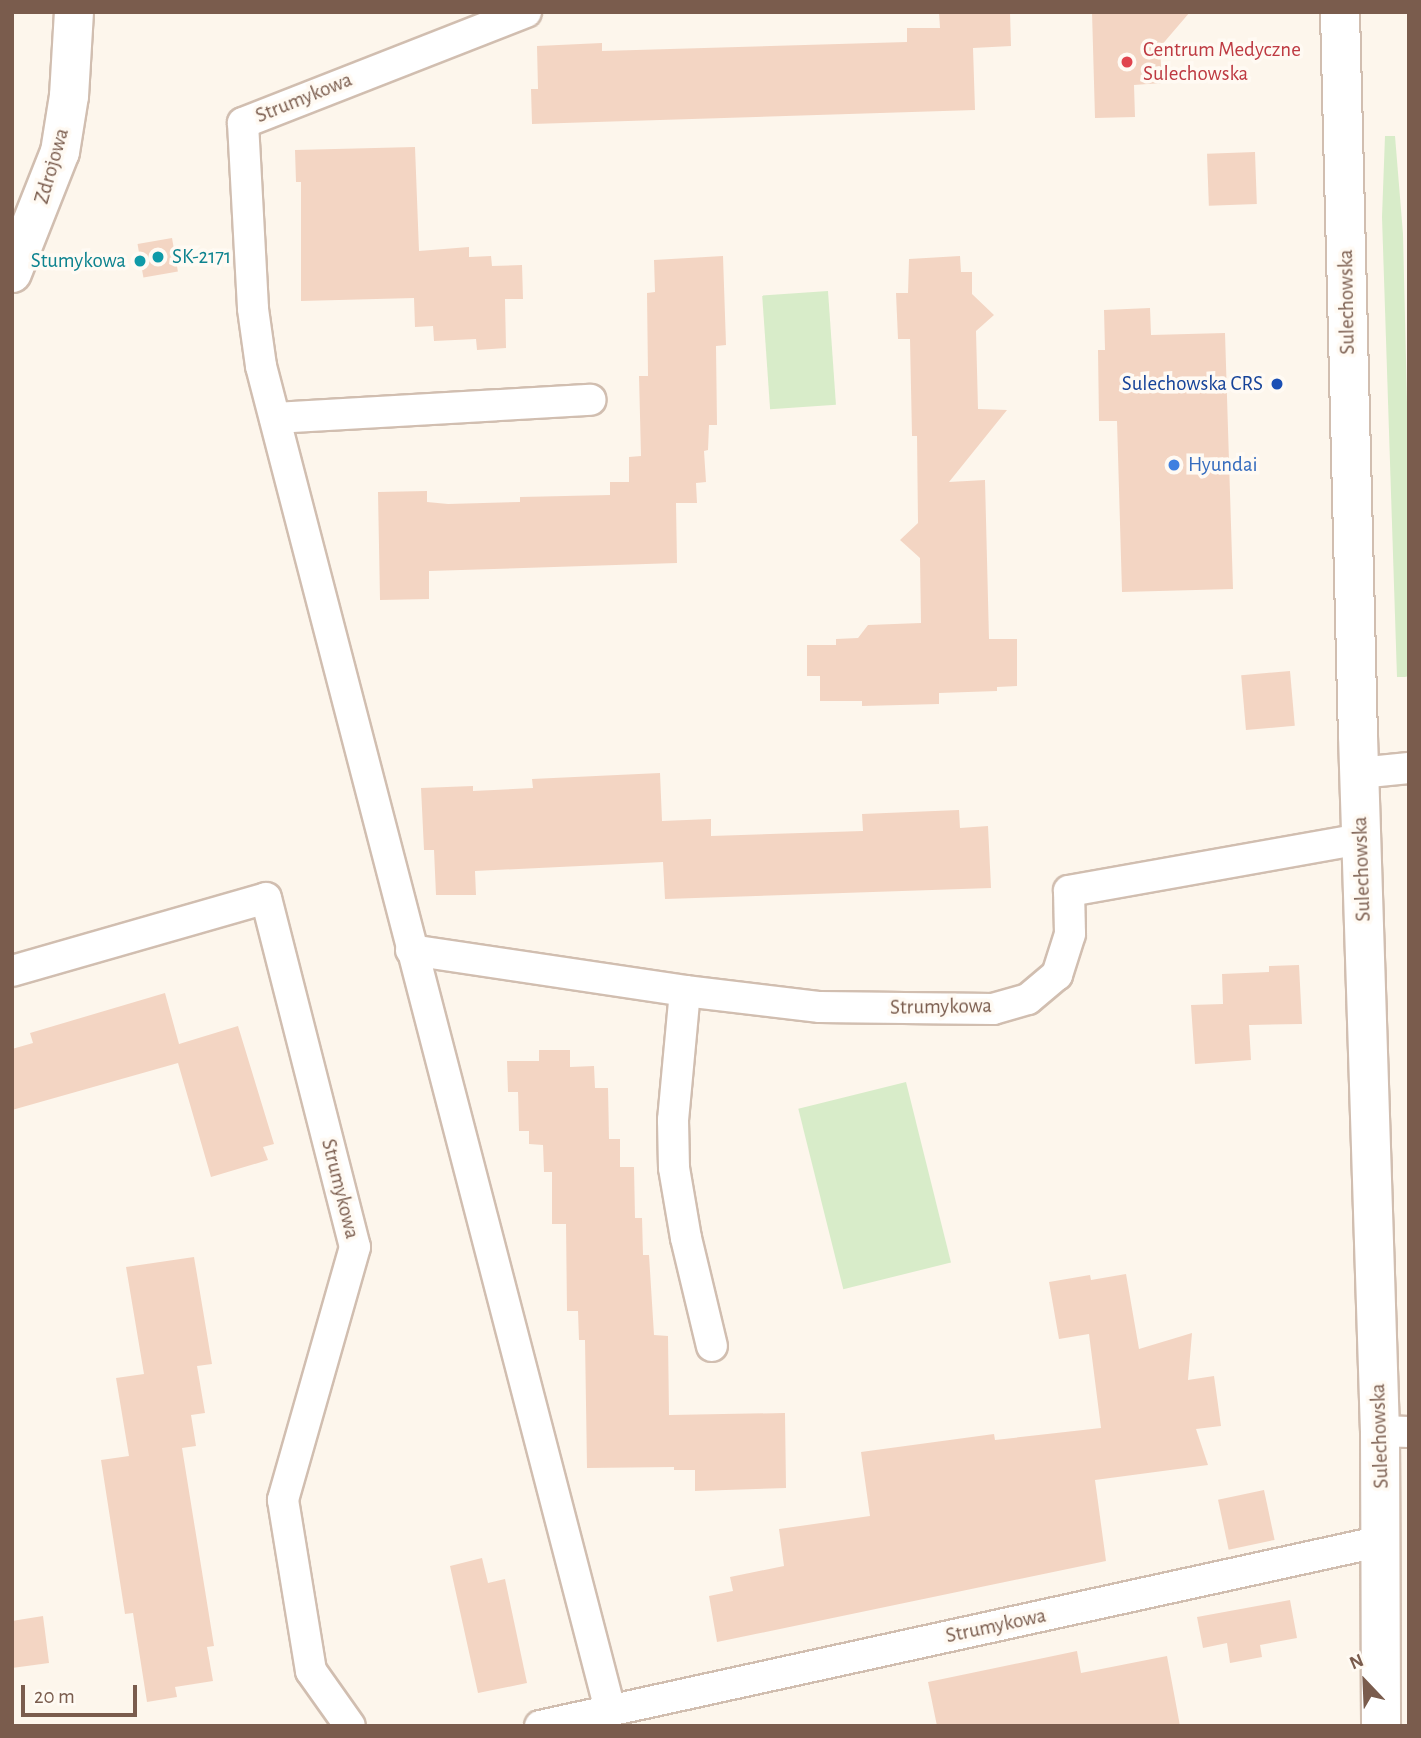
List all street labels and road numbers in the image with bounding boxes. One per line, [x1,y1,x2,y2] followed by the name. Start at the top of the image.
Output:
[252,67,356,129] street label: Strumykowa
[29,125,75,207] street label: Zdrojowa
[1333,249,1361,355] street label: Sulechowska
[1348,816,1376,922] street label: Sulechowska
[890,994,992,1020] street label: Strumykowa
[315,1136,365,1242] street label: Strumykowa
[1366,1383,1394,1489] street label: Sulechowska
[943,1603,1049,1649] street label: Strumykowa

